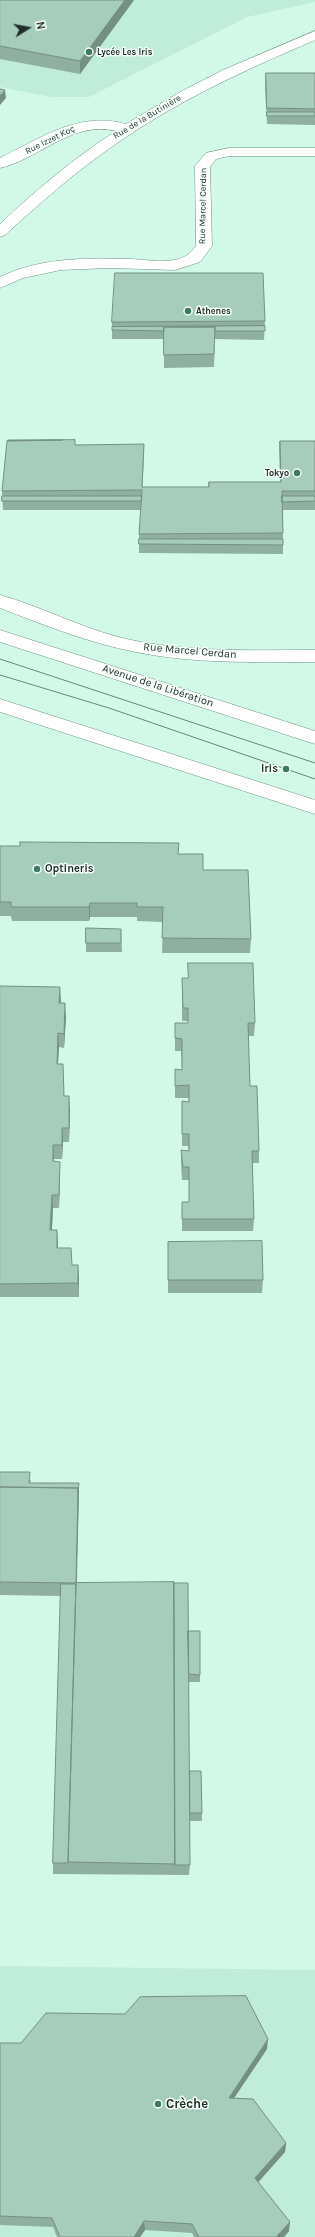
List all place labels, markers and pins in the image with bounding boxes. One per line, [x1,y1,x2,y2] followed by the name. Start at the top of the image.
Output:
[84,47,94,57] marker: Lycée Les Iris
[97,47,152,57] place label: Lycée Les Iris
[183,306,193,316] marker: Athenes
[196,306,231,316] place label: Athenes
[265,468,289,478] place label: Tokyo
[292,468,302,478] marker: Tokyo
[261,762,278,776] place label: Iris
[281,764,291,774] marker: Iris
[45,862,94,876] place label: Optineris
[32,864,42,874] marker: Optineris
[166,2096,208,2112] place label: Crèche
[153,2099,163,2109] marker: Crèche

